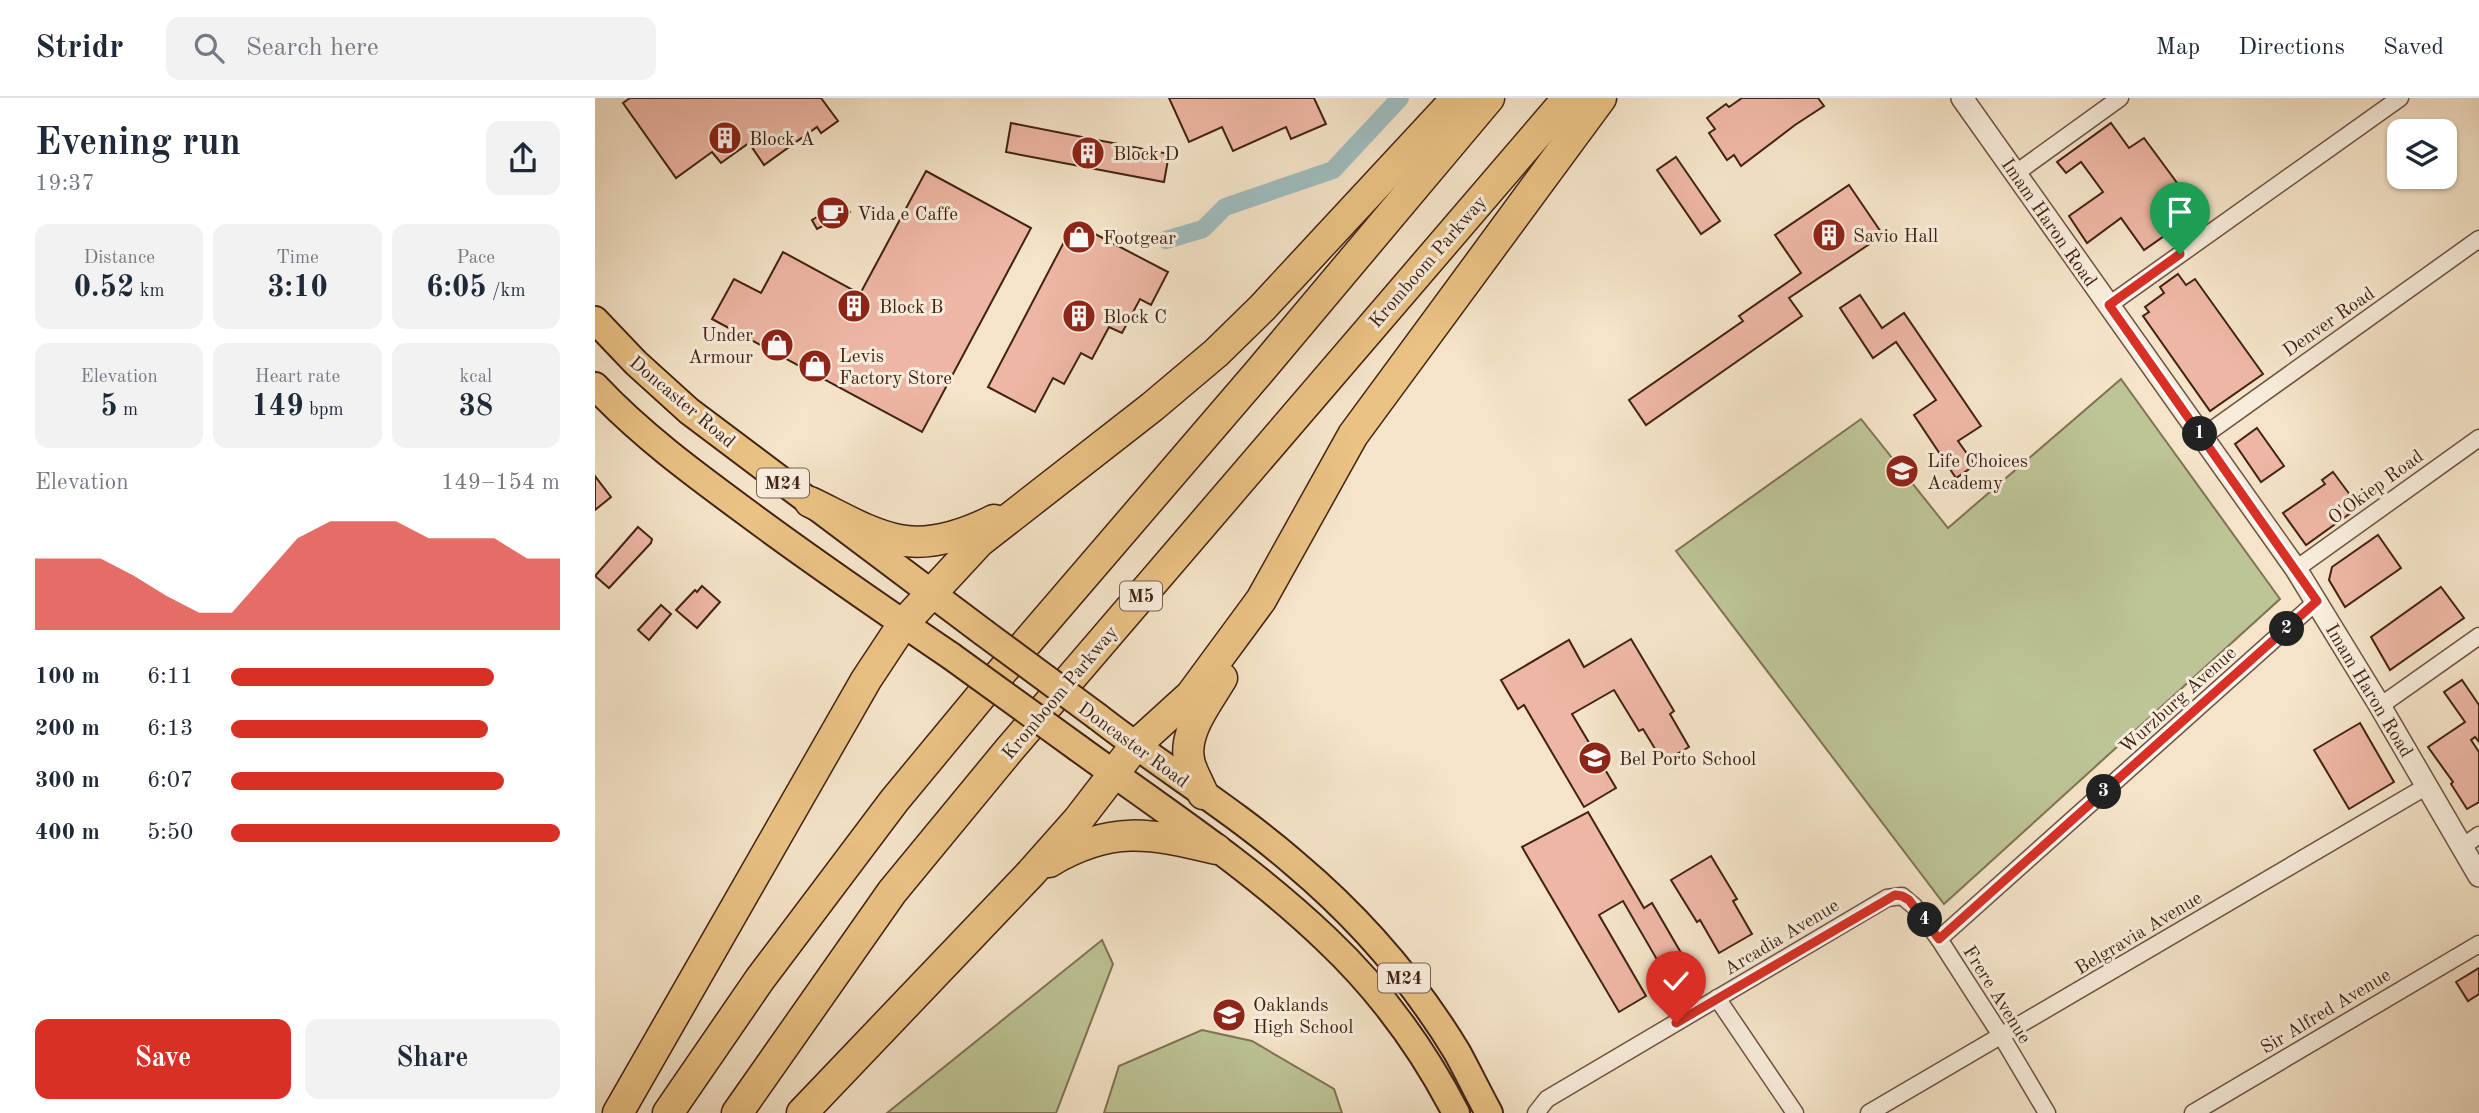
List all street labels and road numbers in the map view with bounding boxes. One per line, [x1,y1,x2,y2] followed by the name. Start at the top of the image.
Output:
[1997,156,2099,291] street label: Imam Haron Road
[1367,193,1491,332] street label: Kromboom Parkway
[2280,284,2379,362] street label: Denver Road
[625,353,738,452] street label: Doncaster Road
[2325,447,2428,529] street label: O'Okiep Road
[757,468,809,498] road number: M24
[1120,582,1162,610] road number: M5
[2321,621,2415,761] street label: Imam Haron Road
[1000,623,1122,764] street label: Kromboom Parkway
[2117,644,2241,758] street label: Wurzburg Avenue
[1074,700,1191,792] street label: Doncaster Road
[2073,889,2206,979] street label: Belgravia Avenue
[1722,897,1843,980] street label: Arcadia Avenue
[1958,943,2034,1048] street label: Frere Avenue
[1378,964,1430,992] road number: M24
[2258,966,2395,1058] street label: Sir Alfred Avenue

